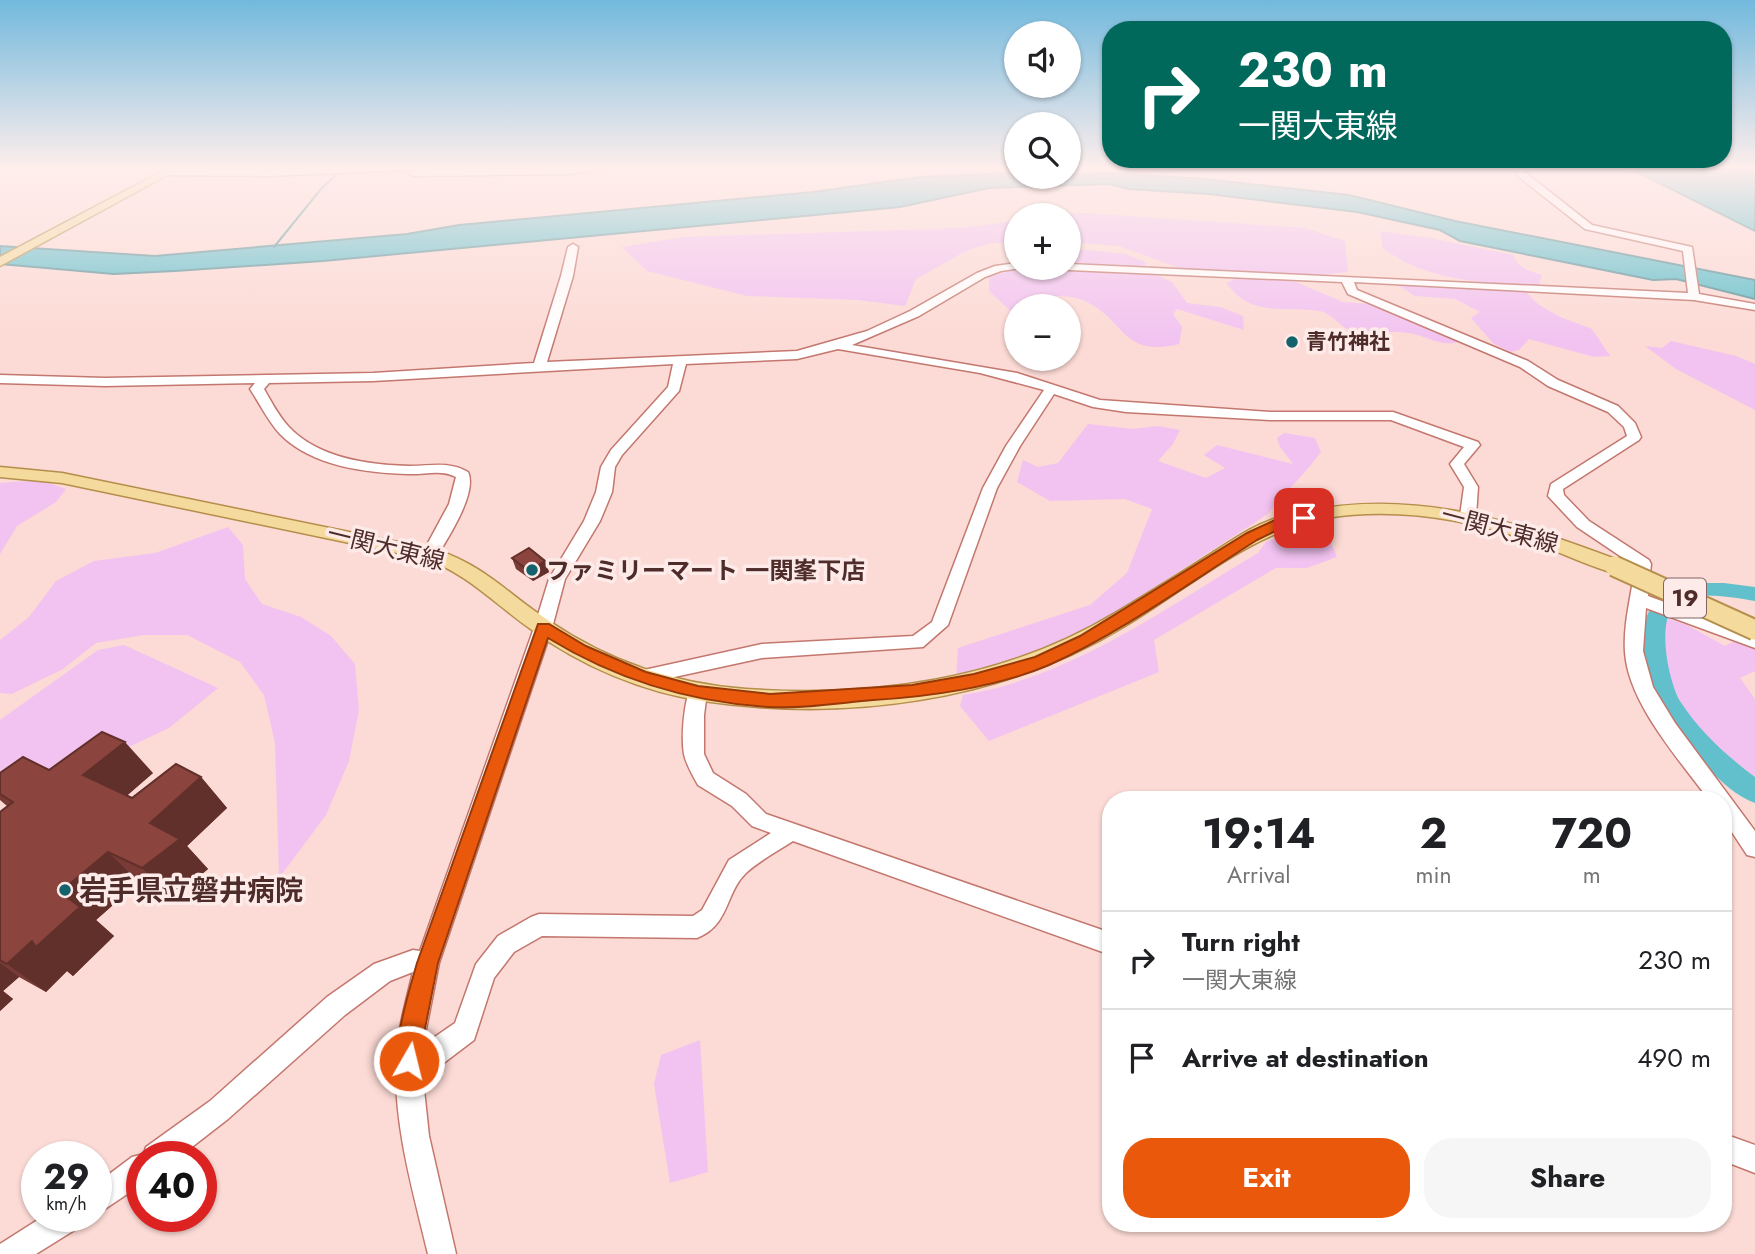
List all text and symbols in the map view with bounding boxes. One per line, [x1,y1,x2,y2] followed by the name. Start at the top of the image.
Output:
[1004,21,1081,371] map controls
[1004,21,1081,98] button: sound
[1238,35,1388,105] text: 230 m
[1123,49,1214,140] icon: right
[1238,103,1398,149] text: 一関大東線
[1004,112,1081,189] button: search
[1004,203,1081,280] button: +
[1004,294,1081,371] button: −
[1306,327,1390,357] place label: 青竹神社
[1284,334,1300,350] marker: 青竹神社
[1274,488,1334,548] pin
[1438,497,1562,561] street label: 一関大東線
[1285,499,1323,537] icon: arrive
[324,516,448,578] street label: 一関大東線
[546,553,865,588] place label: ファミリーマート 一関峯下店
[524,562,540,578] marker: ファミリーマート 一関峯下店
[1664,578,1706,618] road number: 19
[1202,803,1316,864] text: 19:14
[1420,803,1447,864] text: 2
[1551,803,1632,864] text: 720
[1227,858,1290,892] text: Arrival
[1415,858,1451,892] text: min
[1583,858,1601,892] text: m
[79,870,303,911] place label: 岩手県立磐井病院
[57,882,73,898] marker: 岩手県立磐井病院
[1182,923,1300,961] text: Turn right
[1123,941,1161,979] icon: right
[1638,941,1711,979] text: 230 m
[1182,963,1297,997] text: 一関大東線
[372,1024,446,1098] position arrow
[1123,1039,1161,1077] icon: arrive
[1182,1039,1429,1077] text: Arrive at destination
[1637,1039,1711,1077] text: 490 m
[1123,1138,1410,1218] button: Exit
[1424,1138,1711,1218] button: Share
[126,1141,217,1232] speed limit sign: 40
[43,1152,90,1202] text: 29
[46,1191,87,1217] text: km/h

